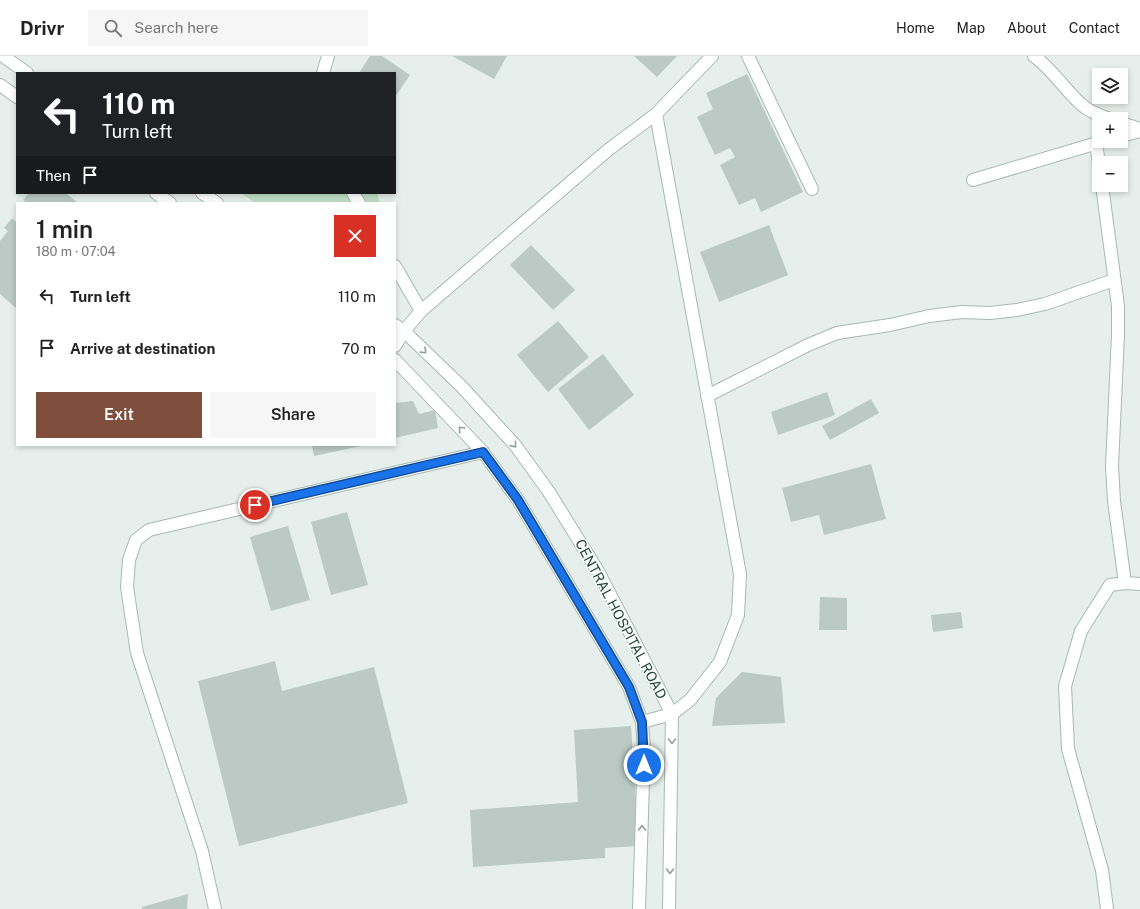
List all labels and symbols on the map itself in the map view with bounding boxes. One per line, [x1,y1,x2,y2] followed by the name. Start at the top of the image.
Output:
[419,346,427,354] one-way arrow
[458,426,466,434] one-way arrow
[509,440,516,447] one-way arrow
[238,488,272,522] pin
[572,536,670,702] street label: CENTRAL HOSPITAL ROAD
[668,738,676,744] one-way arrow
[623,744,665,786] position arrow
[638,825,646,831] one-way arrow
[665,868,674,874] one-way arrow

